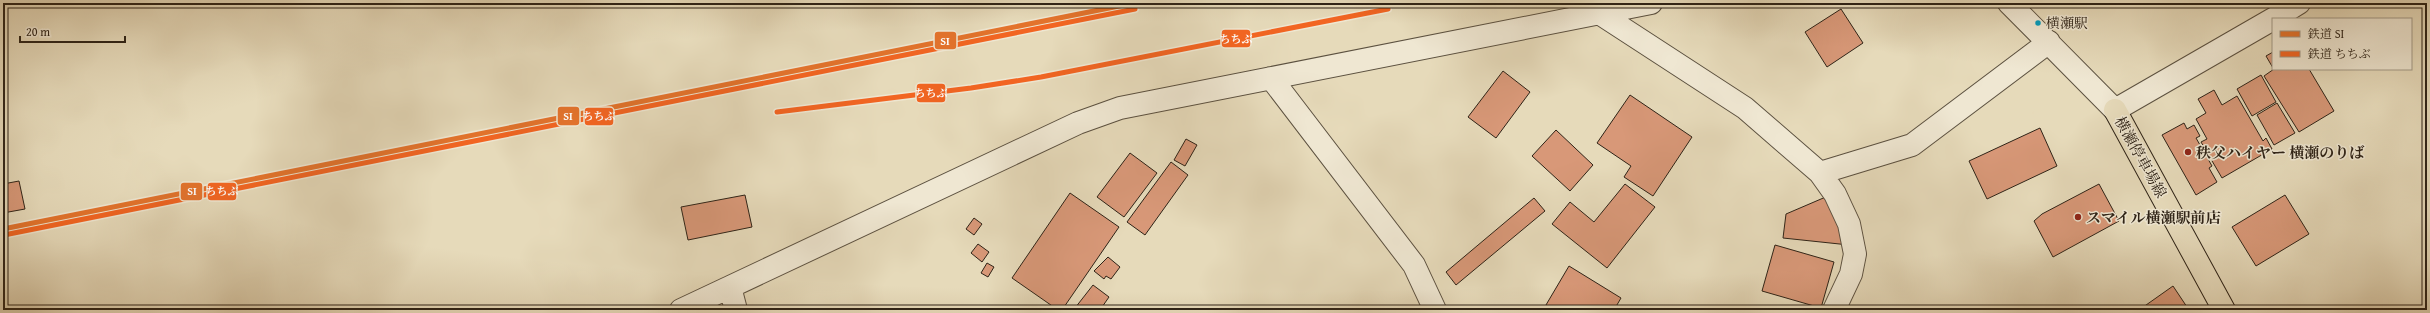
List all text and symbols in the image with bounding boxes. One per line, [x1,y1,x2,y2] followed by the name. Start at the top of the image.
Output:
[2046,13,2088,33] place label: 横瀬駅
[20,18,125,44] scale bar
[2033,18,2043,28] marker: 横瀬駅
[2272,18,2412,70] legend
[26,23,50,40] text: 20 m
[2307,25,2345,42] text: 鉄道 SI
[1221,29,1251,48] line badge: ちちぶ
[934,31,957,50] line badge: SI
[1220,31,1253,47] text: ちちぶ
[940,33,950,49] text: SI
[2307,45,2371,62] text: 鉄道 ちちぶ
[916,83,946,103] line badge: ちちぶ
[915,85,948,101] text: ちちぶ
[557,106,580,126] line badge: SI
[584,107,614,126] line badge: ちちぶ
[563,108,573,124] text: SI
[583,108,616,124] text: ちちぶ
[2110,113,2172,201] street label: 横瀬停車場線
[2196,142,2365,163] place label: 秩父ハイヤー 横瀬のりば
[2183,147,2193,157] marker: 秩父ハイヤー 横瀬のりば
[180,182,203,201] line badge: SI
[207,182,237,201] line badge: ちちぶ
[187,183,197,199] text: SI
[206,183,239,199] text: ちちぶ
[2086,207,2220,228] place label: スマイル横瀬駅前店
[2073,212,2083,222] marker: スマイル横瀬駅前店

